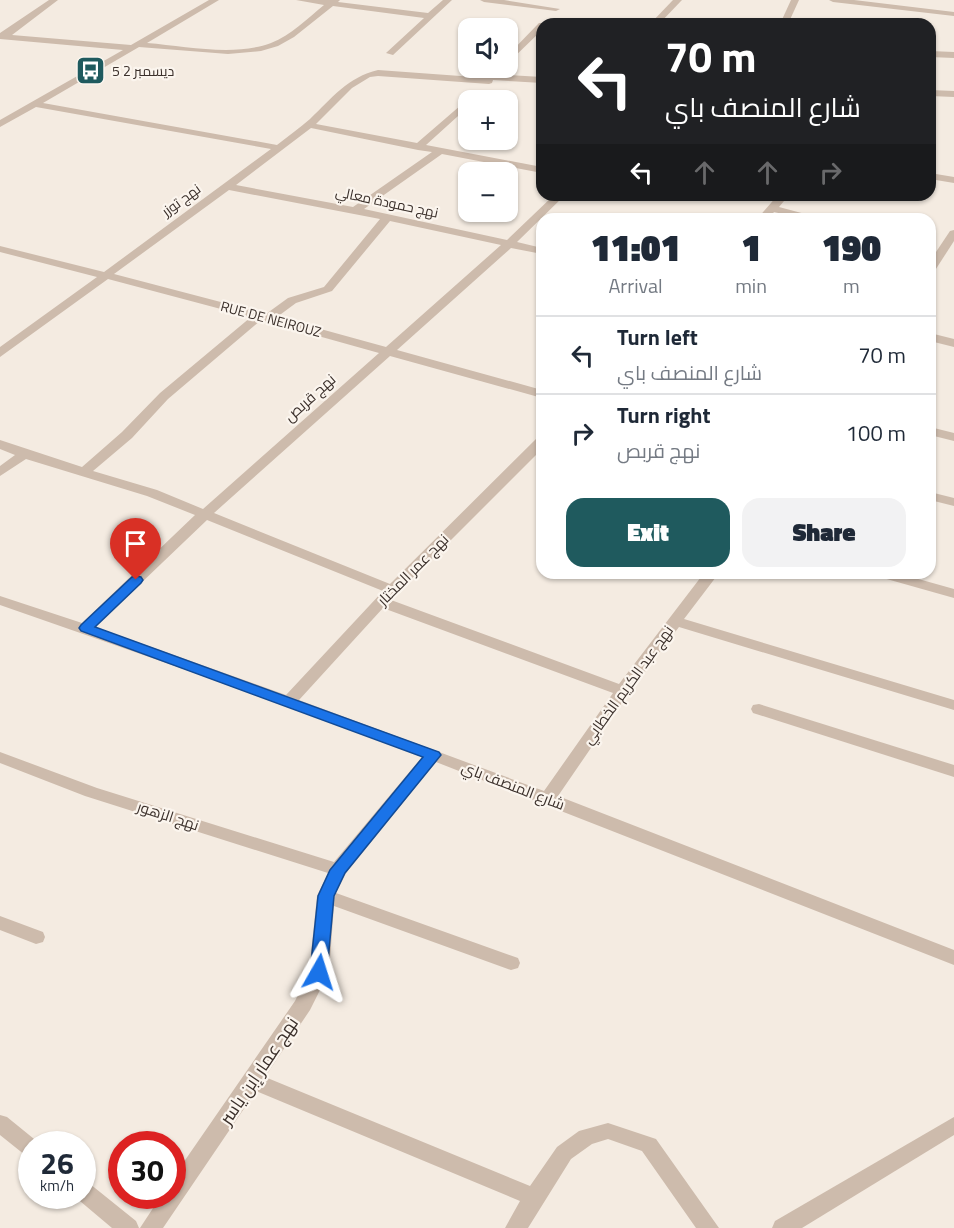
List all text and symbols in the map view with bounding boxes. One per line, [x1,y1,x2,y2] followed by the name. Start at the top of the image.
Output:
[458,18,518,222] map controls
[458,18,518,78] button: sound
[665,24,757,88] text: 70 m
[566,42,644,120] icon: left
[75,55,107,87] bus stop icon: 5 ديسمبر 2
[112,60,174,81] place label: 5 ديسمبر 2
[665,86,861,127] text: شارع المنصف باي
[458,90,518,150] button: +
[625,156,658,189] icon: left
[688,156,721,189] icon: ahead
[751,156,784,189] icon: ahead
[814,156,847,189] icon: right
[458,162,518,222] button: −
[156,178,205,222] street label: نهج توزر
[333,180,440,225] street label: نهج حمودة معالي
[591,220,680,275] text: 11:01
[741,220,761,275] text: 1
[822,220,881,275] text: 190
[608,270,663,301] text: Arrival
[735,270,767,301] text: min
[843,270,860,301] text: m
[218,295,324,342] street label: RUE DE NEIROUZ
[617,320,698,354] text: Turn left
[858,338,906,372] text: 70 m
[566,339,599,372] icon: left
[617,357,762,388] text: شارع المنصف باي
[279,368,341,427] street label: نهج قربص
[617,398,711,432] text: Turn right
[846,416,906,450] text: 100 m
[566,417,599,450] icon: right
[617,435,700,466] text: نهج قربص
[566,498,730,567] button: Exit
[742,498,906,567] button: Share
[110,518,161,580] pin
[119,527,152,560] icon: arrive
[371,528,454,612] street label: نهج عمر المختار
[576,620,680,750] street label: نهج عبد الكريم الخطابي
[458,755,568,817] street label: شارع المنصف باي
[133,794,202,836] street label: نهج الزهور
[287,940,351,1004] position arrow
[212,1011,305,1131] street label: نهج عمار إبن ياسر
[108,1131,186,1209] speed limit sign: 30
[40,1140,74,1186] text: 26
[40,1174,74,1197] text: km/h

